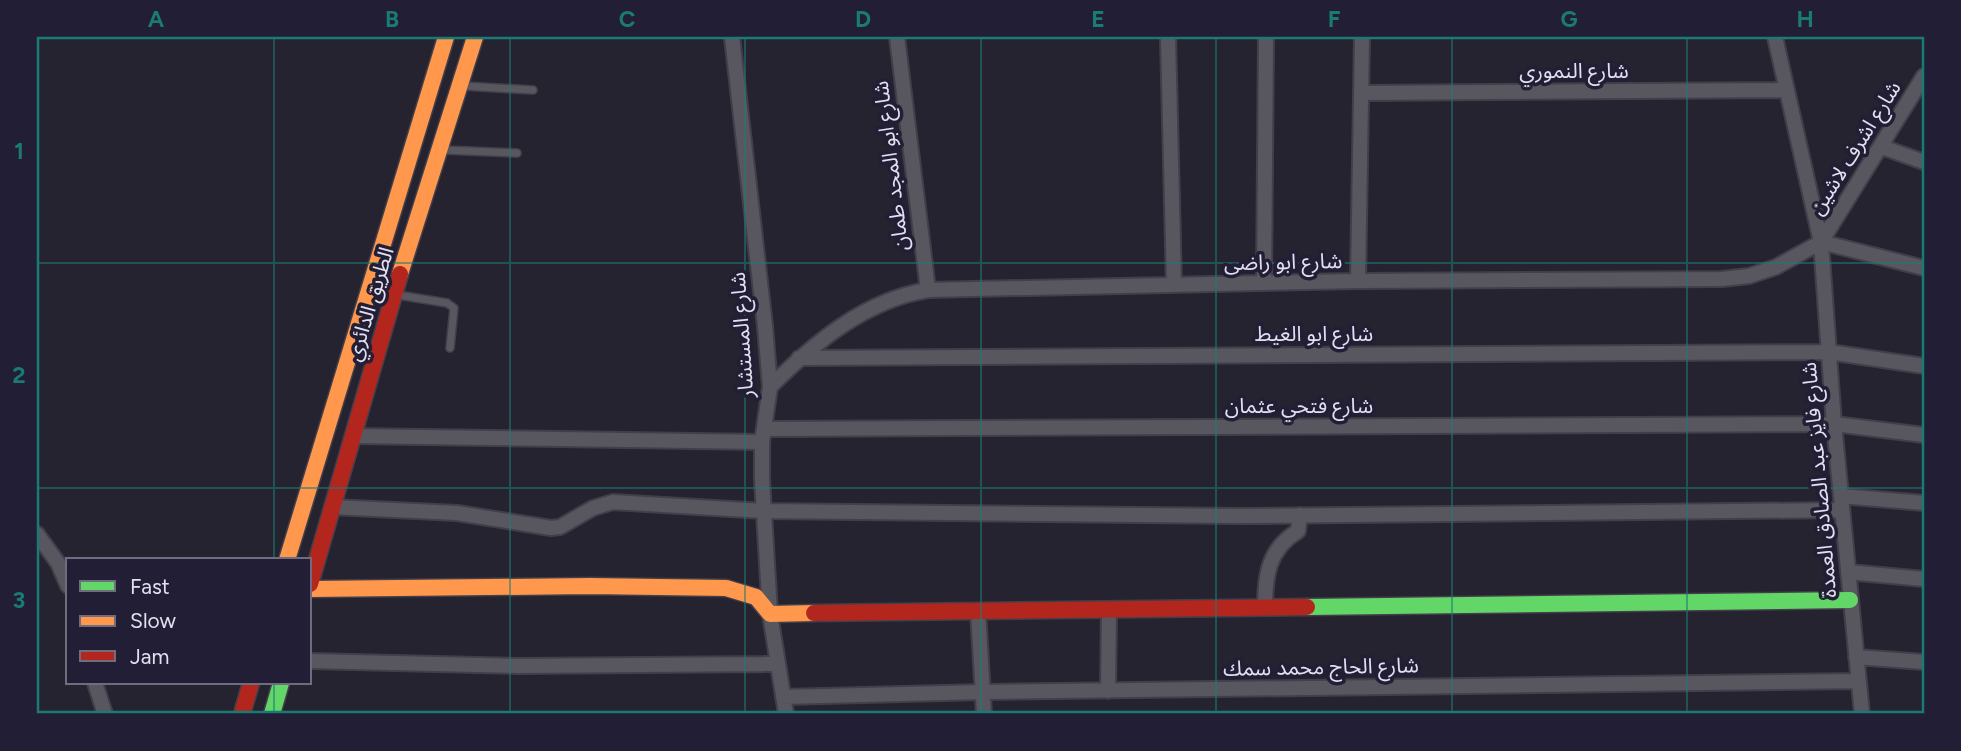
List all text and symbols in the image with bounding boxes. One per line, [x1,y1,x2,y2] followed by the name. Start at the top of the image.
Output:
[148,5,165,33] text: A
[385,5,399,33] text: B
[619,5,636,33] text: C
[855,5,871,33] text: D
[1091,5,1105,33] text: E
[1328,5,1341,33] text: F
[1560,5,1578,33] text: G
[1796,5,1814,33] text: H
[1519,58,1629,87] street label: شارع النموري
[1803,76,1908,221] street label: شارع اشرف لاشين
[868,79,916,252] street label: شارع ابو المجد طمان
[14,137,24,165] text: 1
[340,244,402,365] street label: الطريق الدائري
[1224,248,1342,278] street label: شارع ابو راضى
[725,271,761,400] street label: شارع المستشار
[1255,321,1373,349] street label: شارع ابو الغيط
[12,361,26,389] text: 2
[1796,361,1844,599] street label: شارع فايز عبد الصادق العمدة
[1225,393,1373,422] street label: شارع فتحي عثمان
[66,558,312,684] legend
[130,574,170,599] text: Fast
[13,586,25,614] text: 3
[130,608,176,633] text: Slow
[130,644,169,669] text: Jam
[1223,652,1419,684] street label: شارع الحاج محمد سمك

